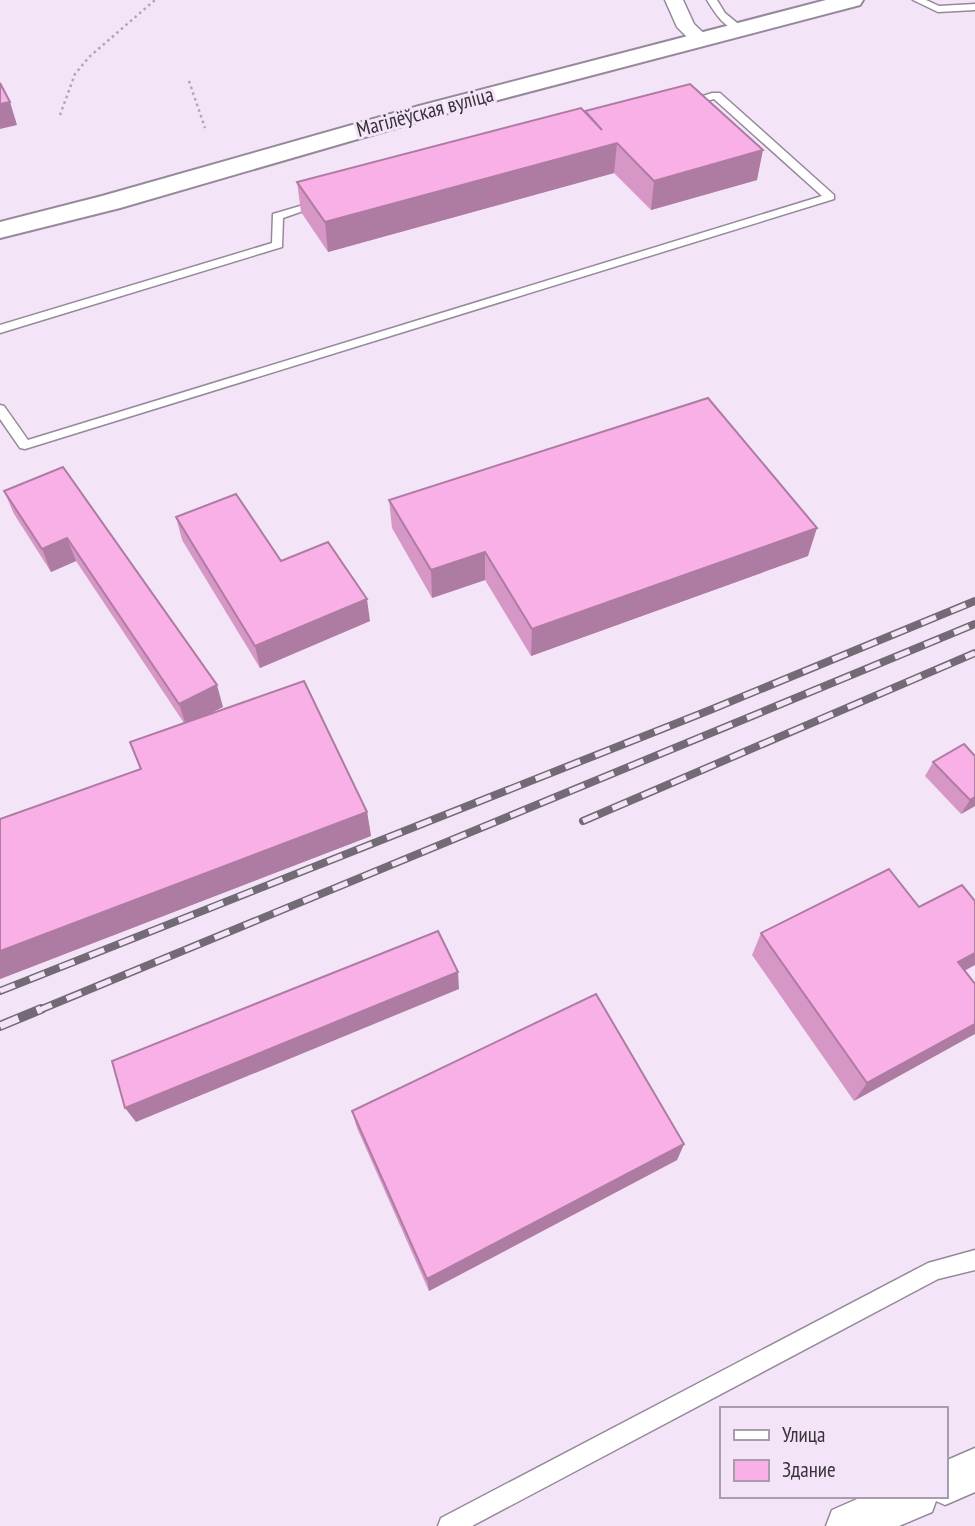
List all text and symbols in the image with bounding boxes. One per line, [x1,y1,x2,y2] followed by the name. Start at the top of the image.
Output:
[353,80,496,143] street label: Магілёўская вуліца
[720,1407,947,1498] legend
[782,1421,825,1448] text: Улица
[782,1456,836,1483] text: Здание

